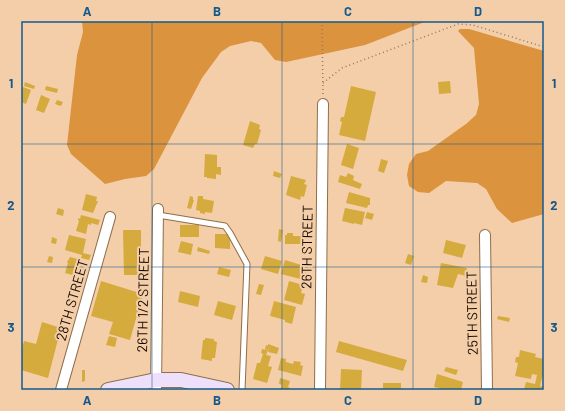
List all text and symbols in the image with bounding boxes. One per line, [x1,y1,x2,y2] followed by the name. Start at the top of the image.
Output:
[83,3,92,19] text: A
[213,3,221,19] text: B
[344,3,352,19] text: C
[474,3,482,19] text: D
[9,75,13,91] text: 1
[552,75,556,91] text: 1
[7,197,15,213] text: 2
[550,197,558,213] text: 2
[297,205,316,289] street label: 26TH STREET
[133,247,152,353] street label: 26TH 1/2 STREET
[52,257,91,343] street label: 28TH STREET
[462,271,481,355] street label: 25TH STREET
[7,319,15,335] text: 3
[550,319,558,335] text: 3
[83,392,92,408] text: A
[213,392,221,408] text: B
[344,392,352,408] text: C
[474,392,482,408] text: D

